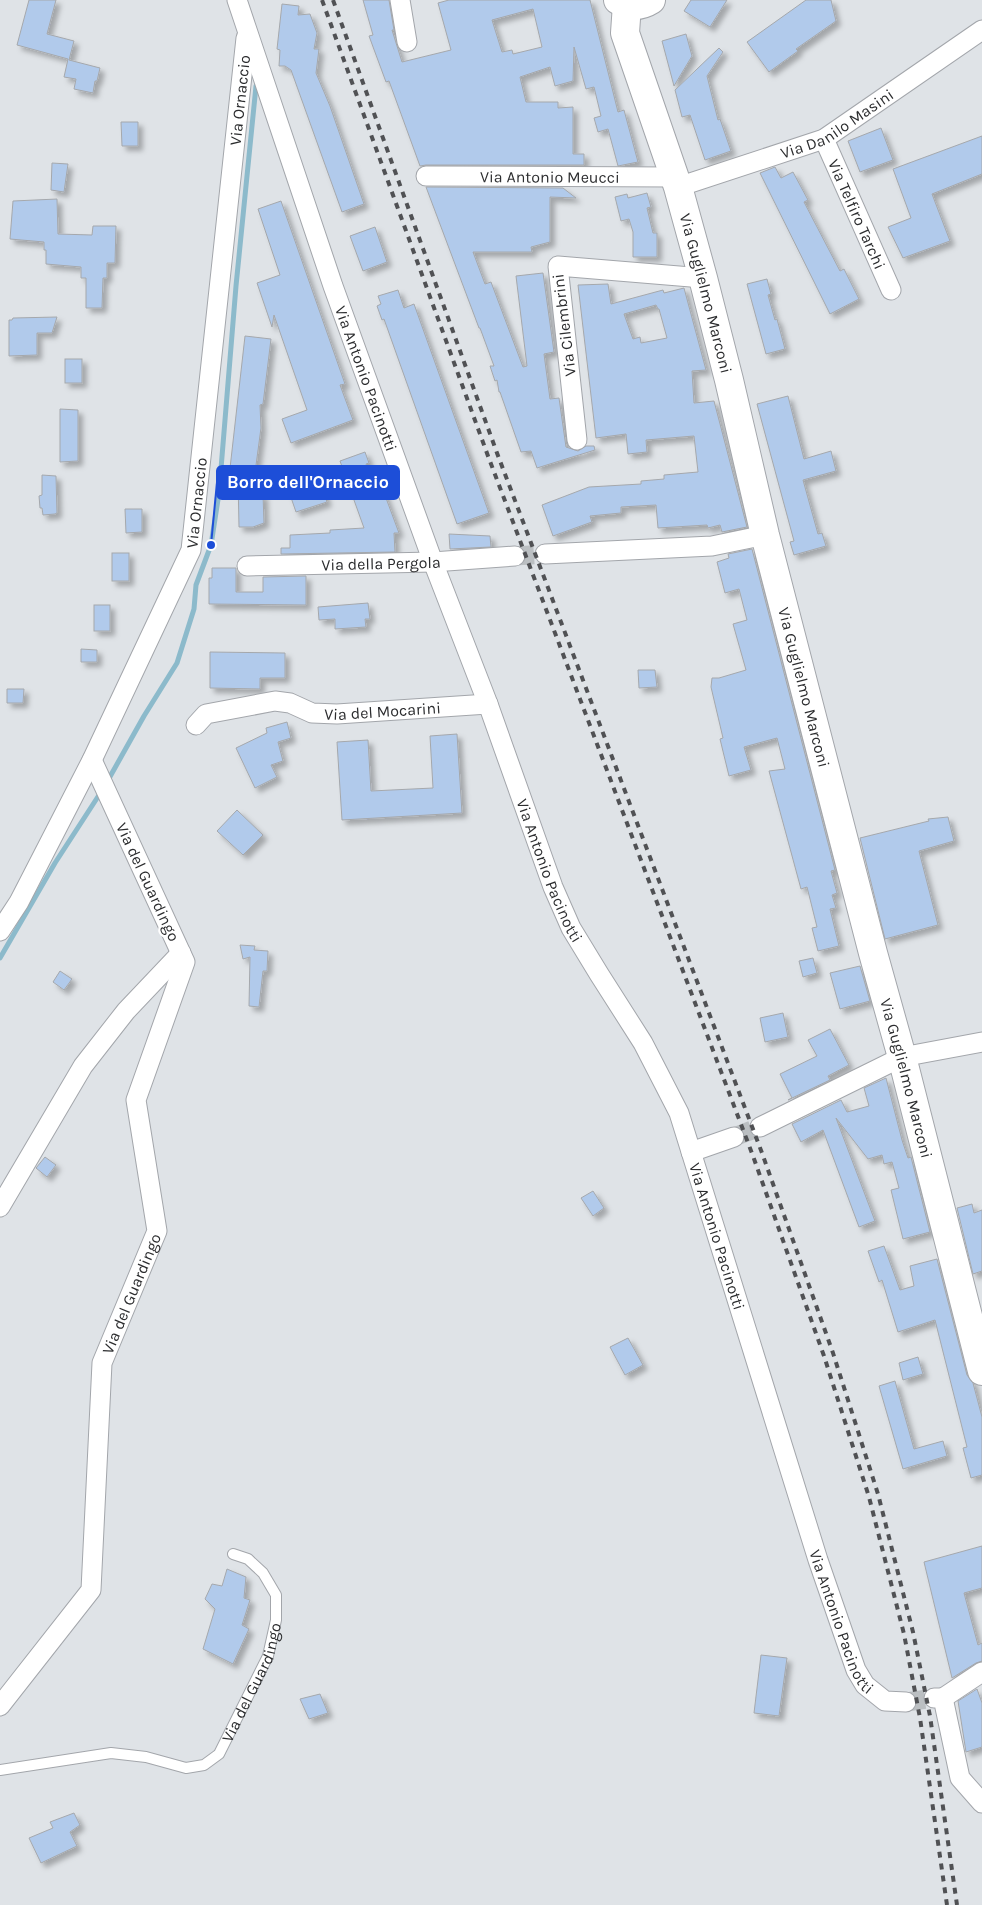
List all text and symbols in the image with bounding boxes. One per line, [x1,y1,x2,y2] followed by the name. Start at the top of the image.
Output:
[225,54,254,146] street label: Via Ornaccio
[778,85,897,162] street label: Via Danilo Masini
[825,156,890,272] street label: Via Telfiro Tarchi
[480,167,620,186] street label: Via Antonio Meucci
[676,211,736,375] street label: Via Guglielmo Marconi
[548,273,580,377] street label: Via Cilembrini
[331,303,401,454] street label: Via Antonio Pacinotti
[182,456,210,549] street label: Via Ornaccio
[217,466,399,499] callout: Borro dell'Ornaccio
[227,471,389,493] text: Borro dell'Ornaccio
[321,552,441,574] street label: Via della Pergola
[775,605,834,769] street label: Via Guglielmo Marconi
[324,698,441,724] street label: Via del Mocarini
[513,796,587,946] street label: Via Antonio Pacinotti
[112,820,184,944] street label: Via del Guardingo
[877,996,937,1160] street label: Via Guglielmo Marconi
[686,1160,749,1312] street label: Via Antonio Pacinotti
[97,1230,164,1357] street label: Via del Guardingo
[806,1547,878,1698] street label: Via Antonio Pacinotti
[217,1621,285,1745] street label: Via del Guardingo

